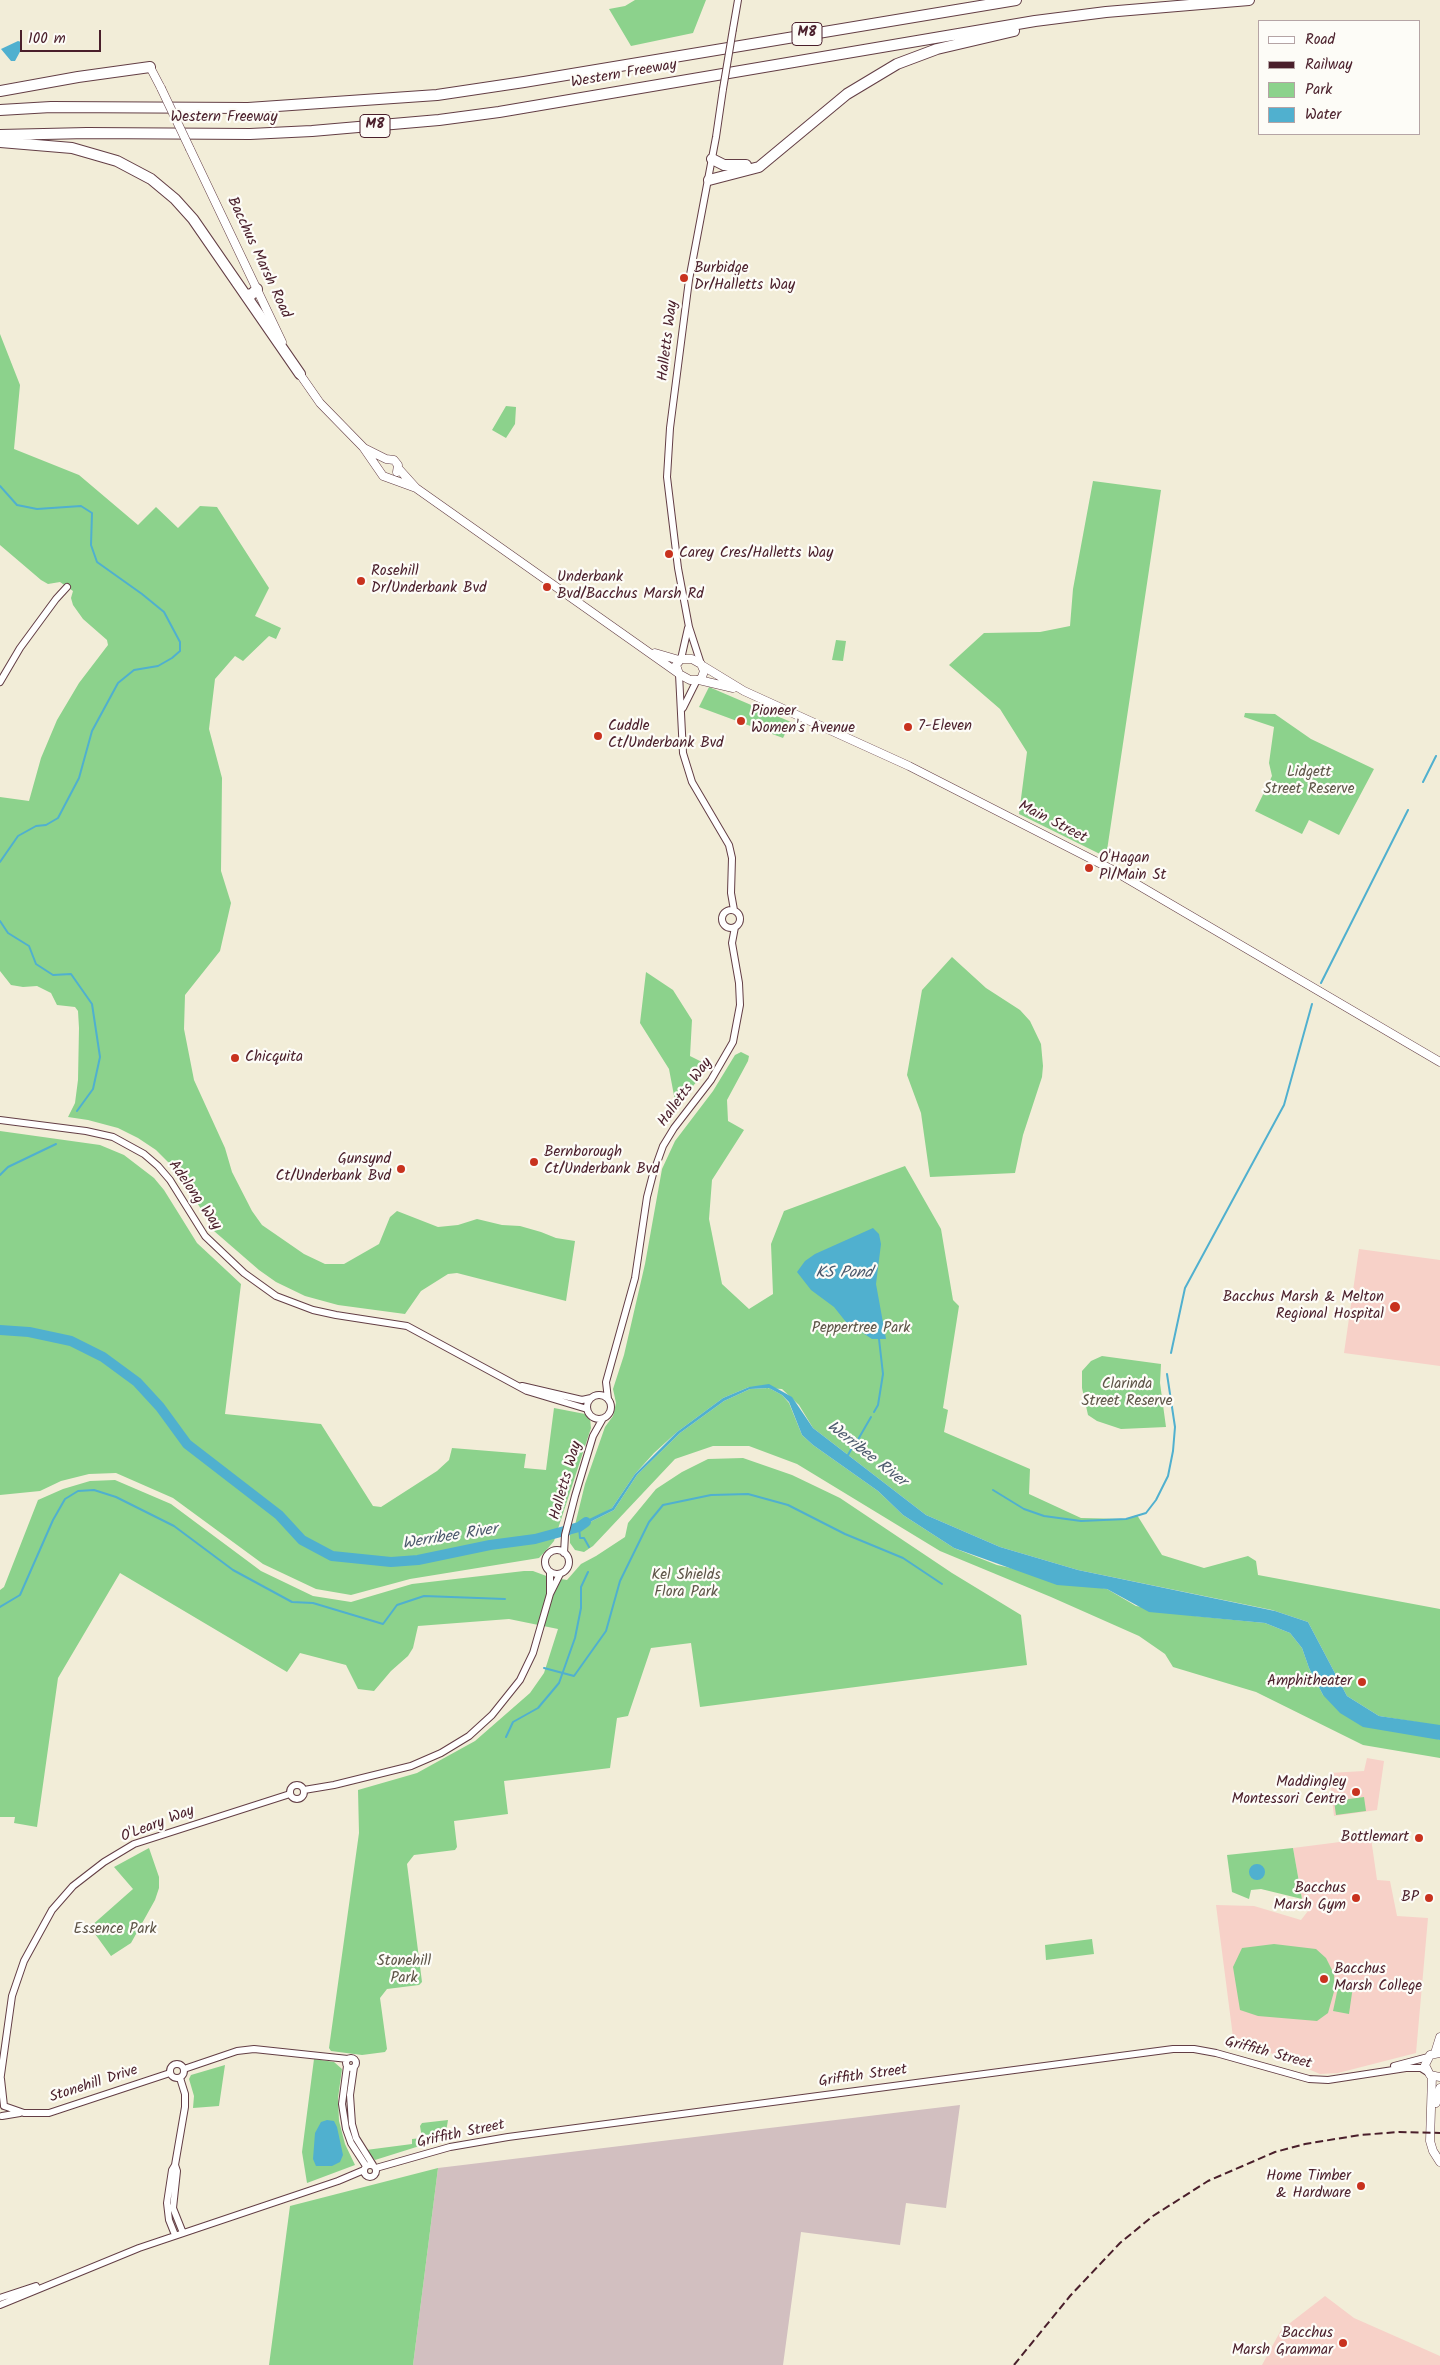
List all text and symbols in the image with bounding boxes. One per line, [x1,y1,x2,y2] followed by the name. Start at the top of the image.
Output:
[22,20,104,52] scale bar
[1258,20,1420,135] legend
[792,22,822,46] road number: M8
[28,27,66,51] text: 100 m
[1305,28,1335,52] text: Road
[1305,53,1352,77] text: Railway
[570,57,678,93] street label: Western Freeway
[1305,78,1332,102] text: Park
[1305,103,1341,127] text: Water
[171,109,277,127] street label: Western Freeway
[360,114,390,138] road number: M8
[222,194,294,322] street label: Bacchus Marsh Road
[694,260,795,295] place label: Burbidge Dr/Halletts Way
[678,272,690,284] marker: Burbidge Dr/Halletts Way
[655,300,683,382] street label: Halletts Way
[679,545,833,563] place label: Carey Cres/Halletts Way
[663,548,675,560] marker: Carey Cres/Halletts Way
[371,563,486,598] place label: Rosehill Dr/Underbank Bvd
[557,569,704,604] place label: Underbank Bvd/Bacchus Marsh Rd
[355,575,367,587] marker: Rosehill Dr/Underbank Bvd
[541,581,553,593] marker: Underbank Bvd/Bacchus Marsh Rd
[751,703,855,738] place label: Pioneer Women's Avenue
[735,715,747,727] marker: Pioneer Women's Avenue
[608,718,724,753] place label: Cuddle Ct/Underbank Bvd
[918,718,972,736] place label: 7-Eleven
[902,721,914,733] marker: 7-Eleven
[592,730,604,742] marker: Cuddle Ct/Underbank Bvd
[1264,764,1354,799] park label: Lidgett Street Reserve
[1015,798,1089,848] street label: Main Street
[1099,850,1166,885] place label: O'Hagan Pl/Main St
[1083,862,1095,874] marker: O'Hagan Pl/Main St
[245,1049,303,1067] place label: Chicquita
[229,1052,241,1064] marker: Chicquita
[655,1055,717,1131] street label: Halletts Way
[544,1144,660,1179] place label: Bernborough Ct/Underbank Bvd
[275,1151,391,1186] place label: Gunsynd Ct/Underbank Bvd
[528,1156,540,1168] marker: Bernborough Ct/Underbank Bvd
[163,1158,225,1234] street label: Adelong Way
[395,1163,407,1175] marker: Gunsynd Ct/Underbank Bvd
[816,1264,872,1284] water label: KS Pond
[1223,1289,1384,1324] place label: Bacchus Marsh & Melton Regional Hospital
[1388,1300,1402,1314] marker: Bacchus Marsh & Melton Regional Hospital
[812,1320,910,1338] park label: Peppertree Park
[1082,1376,1172,1411] park label: Clarinda Street Reserve
[822,1418,910,1492] water label: Werribee River
[547,1440,587,1522] street label: Halletts Way
[401,1521,499,1555] water label: Werribee River
[651,1567,721,1602] park label: Kel Shields Flora Park
[1267,1673,1352,1691] place label: Amphitheater
[1356,1676,1368,1688] marker: Amphitheater
[1231,1774,1346,1809] place label: Maddingley Montessori Centre
[1350,1786,1362,1798] marker: Maddingley Montessori Centre
[119,1803,197,1847] street label: O'Leary Way
[1341,1829,1409,1847] place label: Bottlemart
[1413,1832,1425,1844] marker: Bottlemart
[1274,1880,1346,1915] place label: Bacchus Marsh Gym
[1401,1889,1419,1907] place label: BP
[1350,1892,1362,1904] marker: Bacchus Marsh Gym
[1423,1892,1435,1904] marker: BP
[74,1921,156,1939] park label: Essence Park
[377,1953,431,1988] park label: Stonehill Park
[1334,1961,1422,1996] place label: Bacchus Marsh College
[1318,1973,1330,1985] marker: Bacchus Marsh College
[1223,2034,1313,2074] street label: Griffith Street
[48,2062,140,2108] street label: Stonehill Drive
[818,2062,908,2092] street label: Griffith Street
[416,2117,506,2153] street label: Griffith Street
[1266,2168,1351,2203] place label: Home Timber & Hardware
[1355,2180,1367,2192] marker: Home Timber & Hardware
[1232,2325,1333,2360] place label: Bacchus Marsh Grammar
[1337,2337,1349,2349] marker: Bacchus Marsh Grammar

